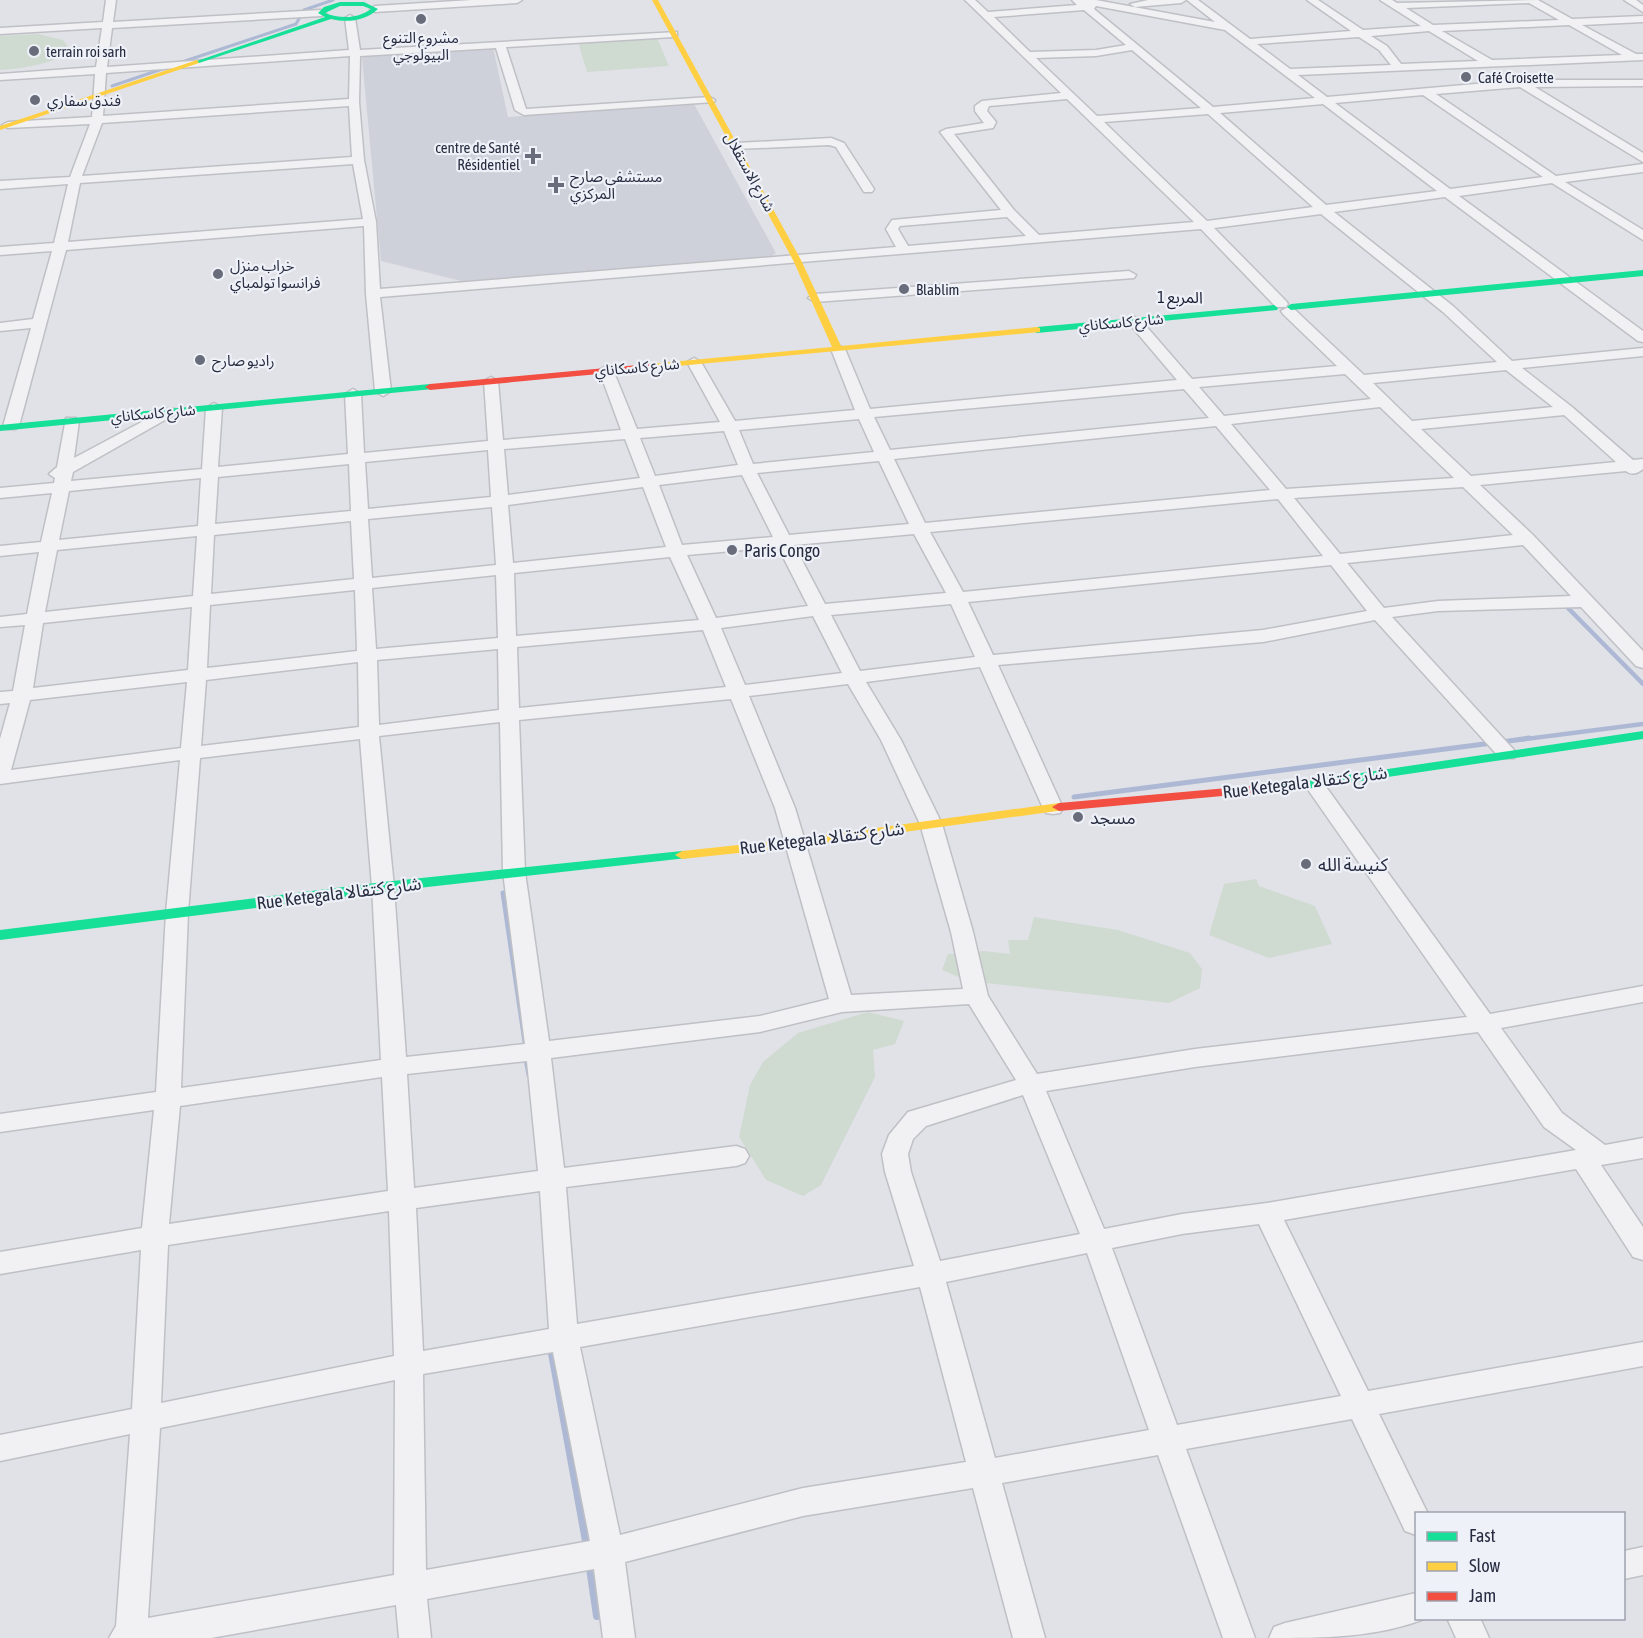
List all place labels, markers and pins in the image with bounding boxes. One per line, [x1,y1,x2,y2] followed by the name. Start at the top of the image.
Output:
[414,12,428,26] marker: مشروع التنوع البيولوجي
[383,29,459,66] place label: مشروع التنوع البيولوجي
[46,43,126,60] place label: terrain roi sarh
[27,44,41,58] marker: terrain roi sarh
[1478,69,1554,86] place label: Café Croisette
[1459,70,1473,84] marker: Café Croisette
[47,92,121,112] place label: فندق سفاري
[28,93,42,107] marker: فندق سفاري
[435,139,520,173] place label: centre de Santé Résidentiel
[524,147,542,165] marker: centre de Santé Résidentiel
[570,168,663,205] place label: مستشفى صارح المركزي
[547,176,565,194] marker: مستشفى صارح المركزي
[230,257,321,294] place label: خراب منزل فرانسوا تولمباي
[211,267,225,281] marker: خراب منزل فرانسوا تولمباي
[916,281,959,298] place label: Blablim
[897,282,911,296] marker: Blablim
[212,352,274,373] place label: راديو صارح
[193,353,207,367] marker: راديو صارح
[744,540,820,561] place label: Paris Congo
[725,543,739,557] marker: Paris Congo
[1090,807,1136,828] place label: مسجد
[1071,810,1085,824] marker: مسجد
[1318,854,1389,875] place label: كنيسة الله
[1299,857,1313,871] marker: كنيسة الله

